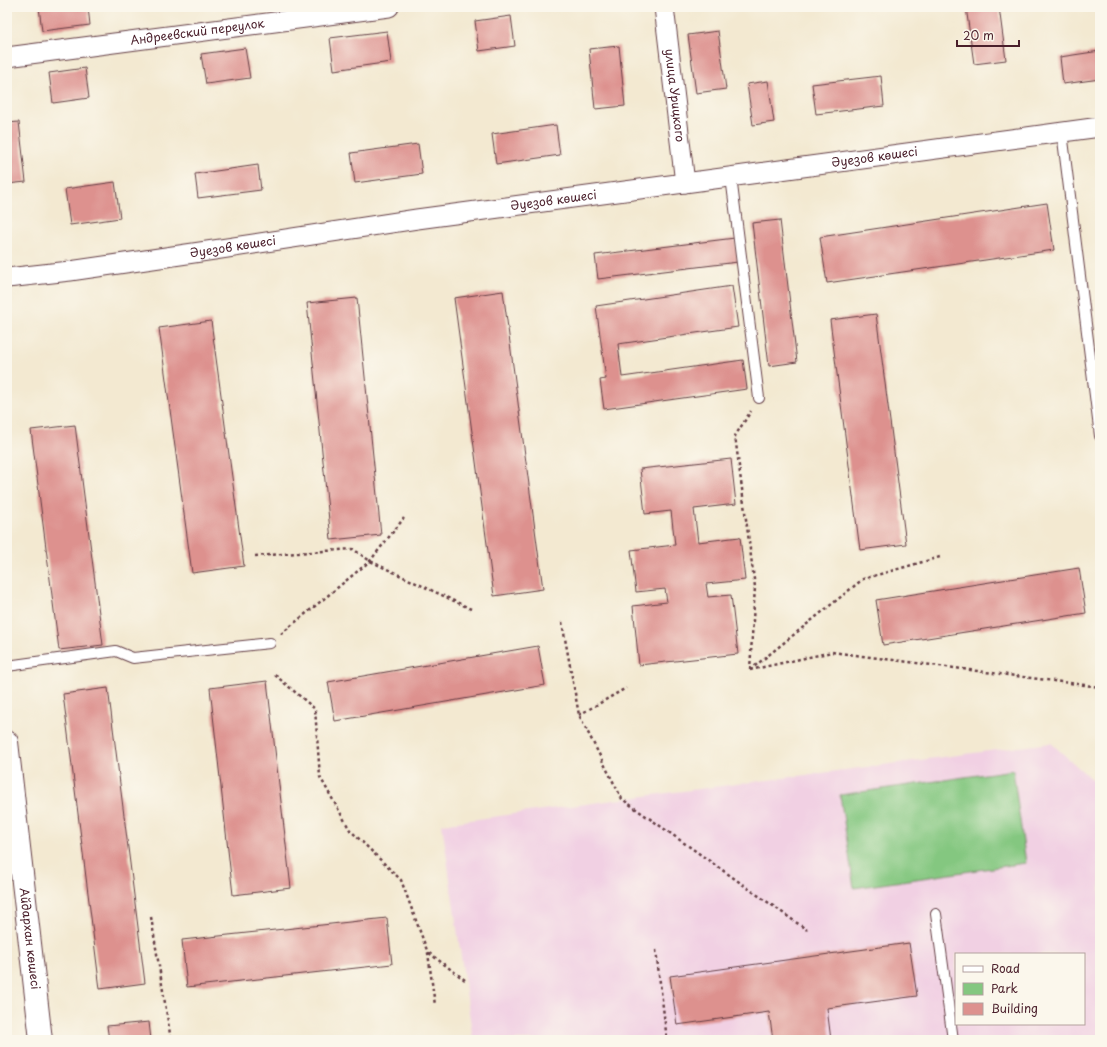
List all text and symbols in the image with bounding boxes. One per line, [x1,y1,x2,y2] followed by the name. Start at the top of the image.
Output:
[129,13,266,49] street label: Андреевский переулок
[957,22,1019,48] scale bar
[963,26,994,44] text: 20 m
[661,48,690,143] street label: улица Урицкого
[830,142,919,171] street label: Әуезов көшесі
[509,185,598,214] street label: Әуезов көшесі
[188,231,277,261] street label: Әуезов көшесі
[16,887,45,991] street label: Айдархан көшесі
[955,953,1085,1025] legend
[991,959,1020,977] text: Road
[991,979,1018,997] text: Park
[991,999,1038,1017] text: Building

